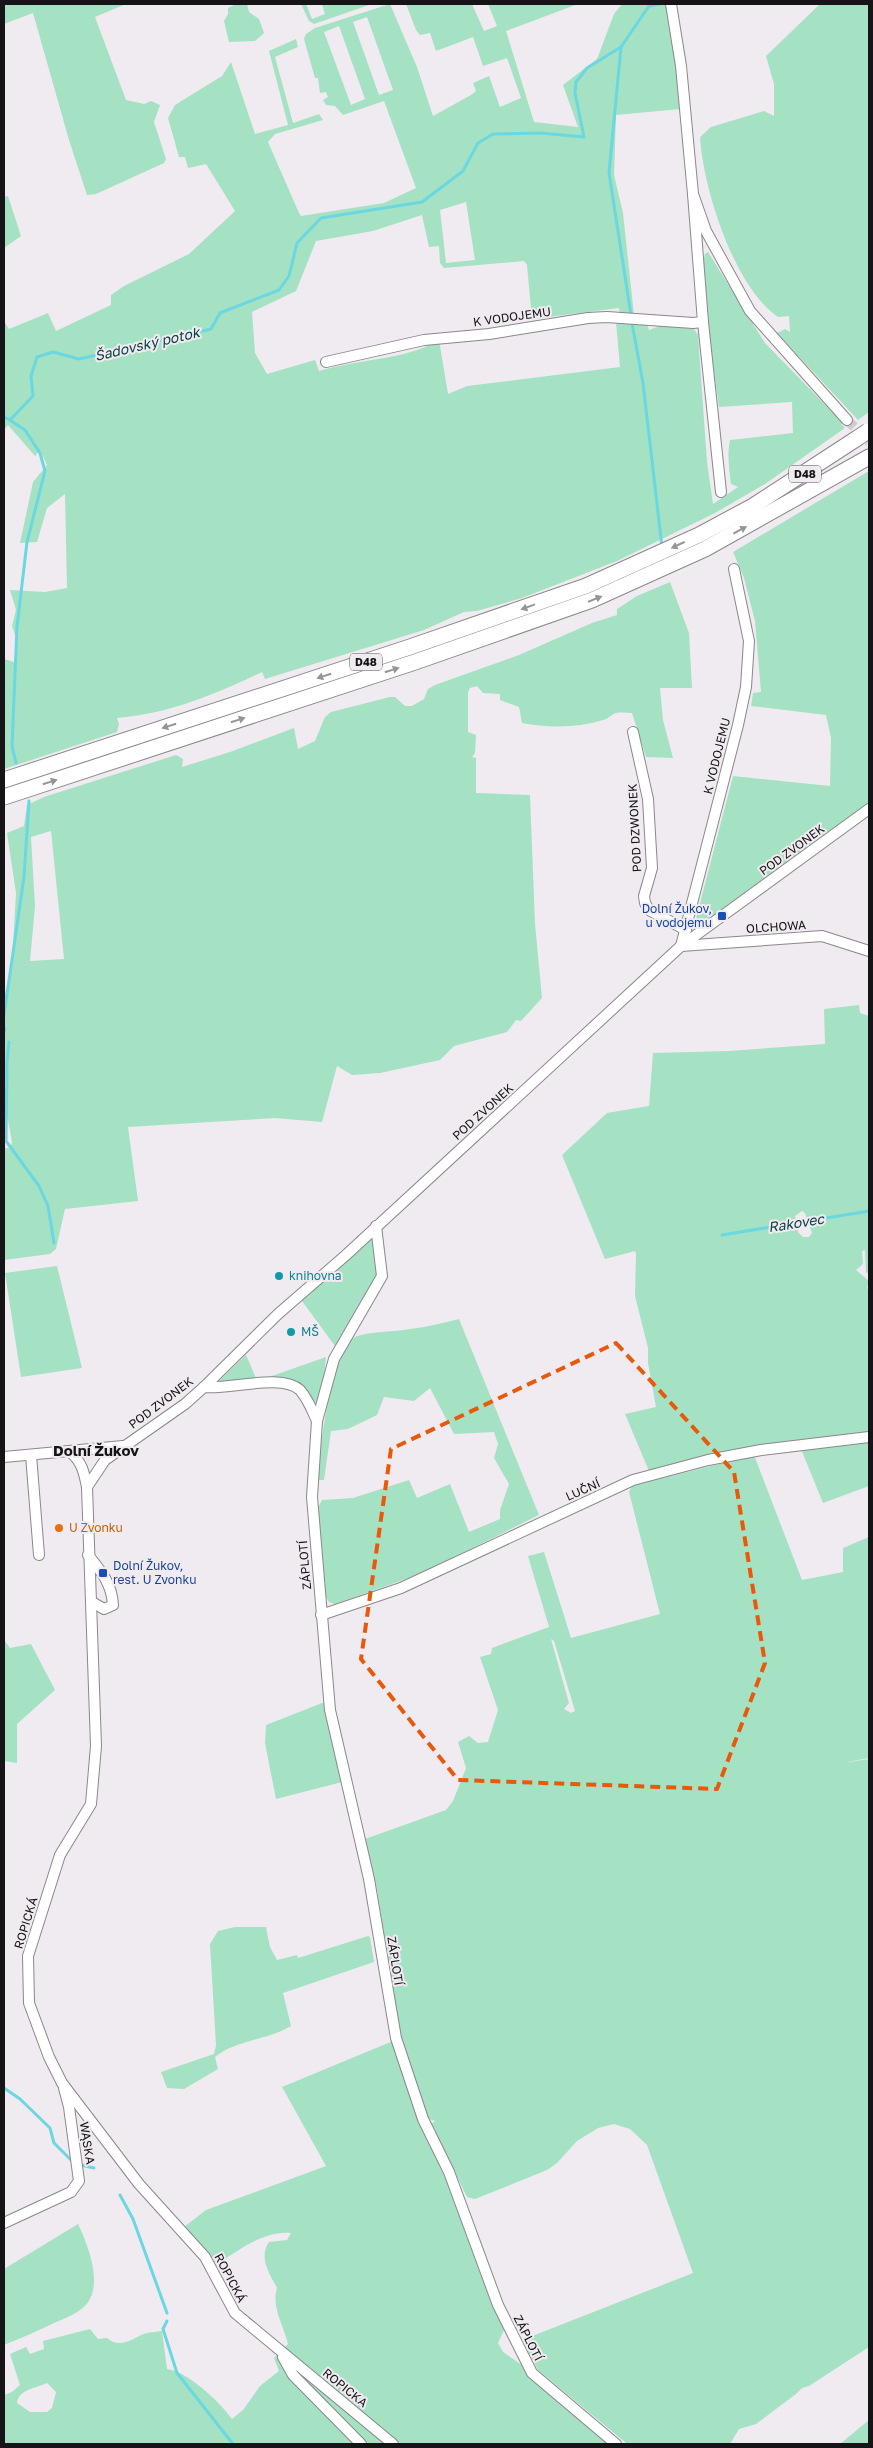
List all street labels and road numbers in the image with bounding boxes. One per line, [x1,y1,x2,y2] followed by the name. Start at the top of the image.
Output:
[472,304,552,329] street label: K VODOJEMU
[789,466,821,482] road number: D48
[350,654,382,670] road number: D48
[700,716,733,796] street label: K VODOJEMU
[625,783,644,873] street label: POD DZWONEK
[756,821,827,878] street label: POD ZVONEK
[745,917,806,936] street label: OLCHOWA
[449,1080,516,1143] street label: POD ZVONEK
[126,1374,196,1432] street label: POD ZVONEK
[563,1475,604,1504] street label: LUČNÍ
[295,1539,314,1590] street label: ZÁPLOTÍ
[11,1895,40,1951] street label: ROPICKÁ
[384,1935,407,1988] street label: ZÁPLOTÍ
[77,2121,98,2165] street label: WĄSKA
[211,2251,250,2305] street label: ROPICKÁ
[511,2312,547,2364] street label: ZÁPLOTÍ
[320,2365,371,2410] street label: ROPICKA

